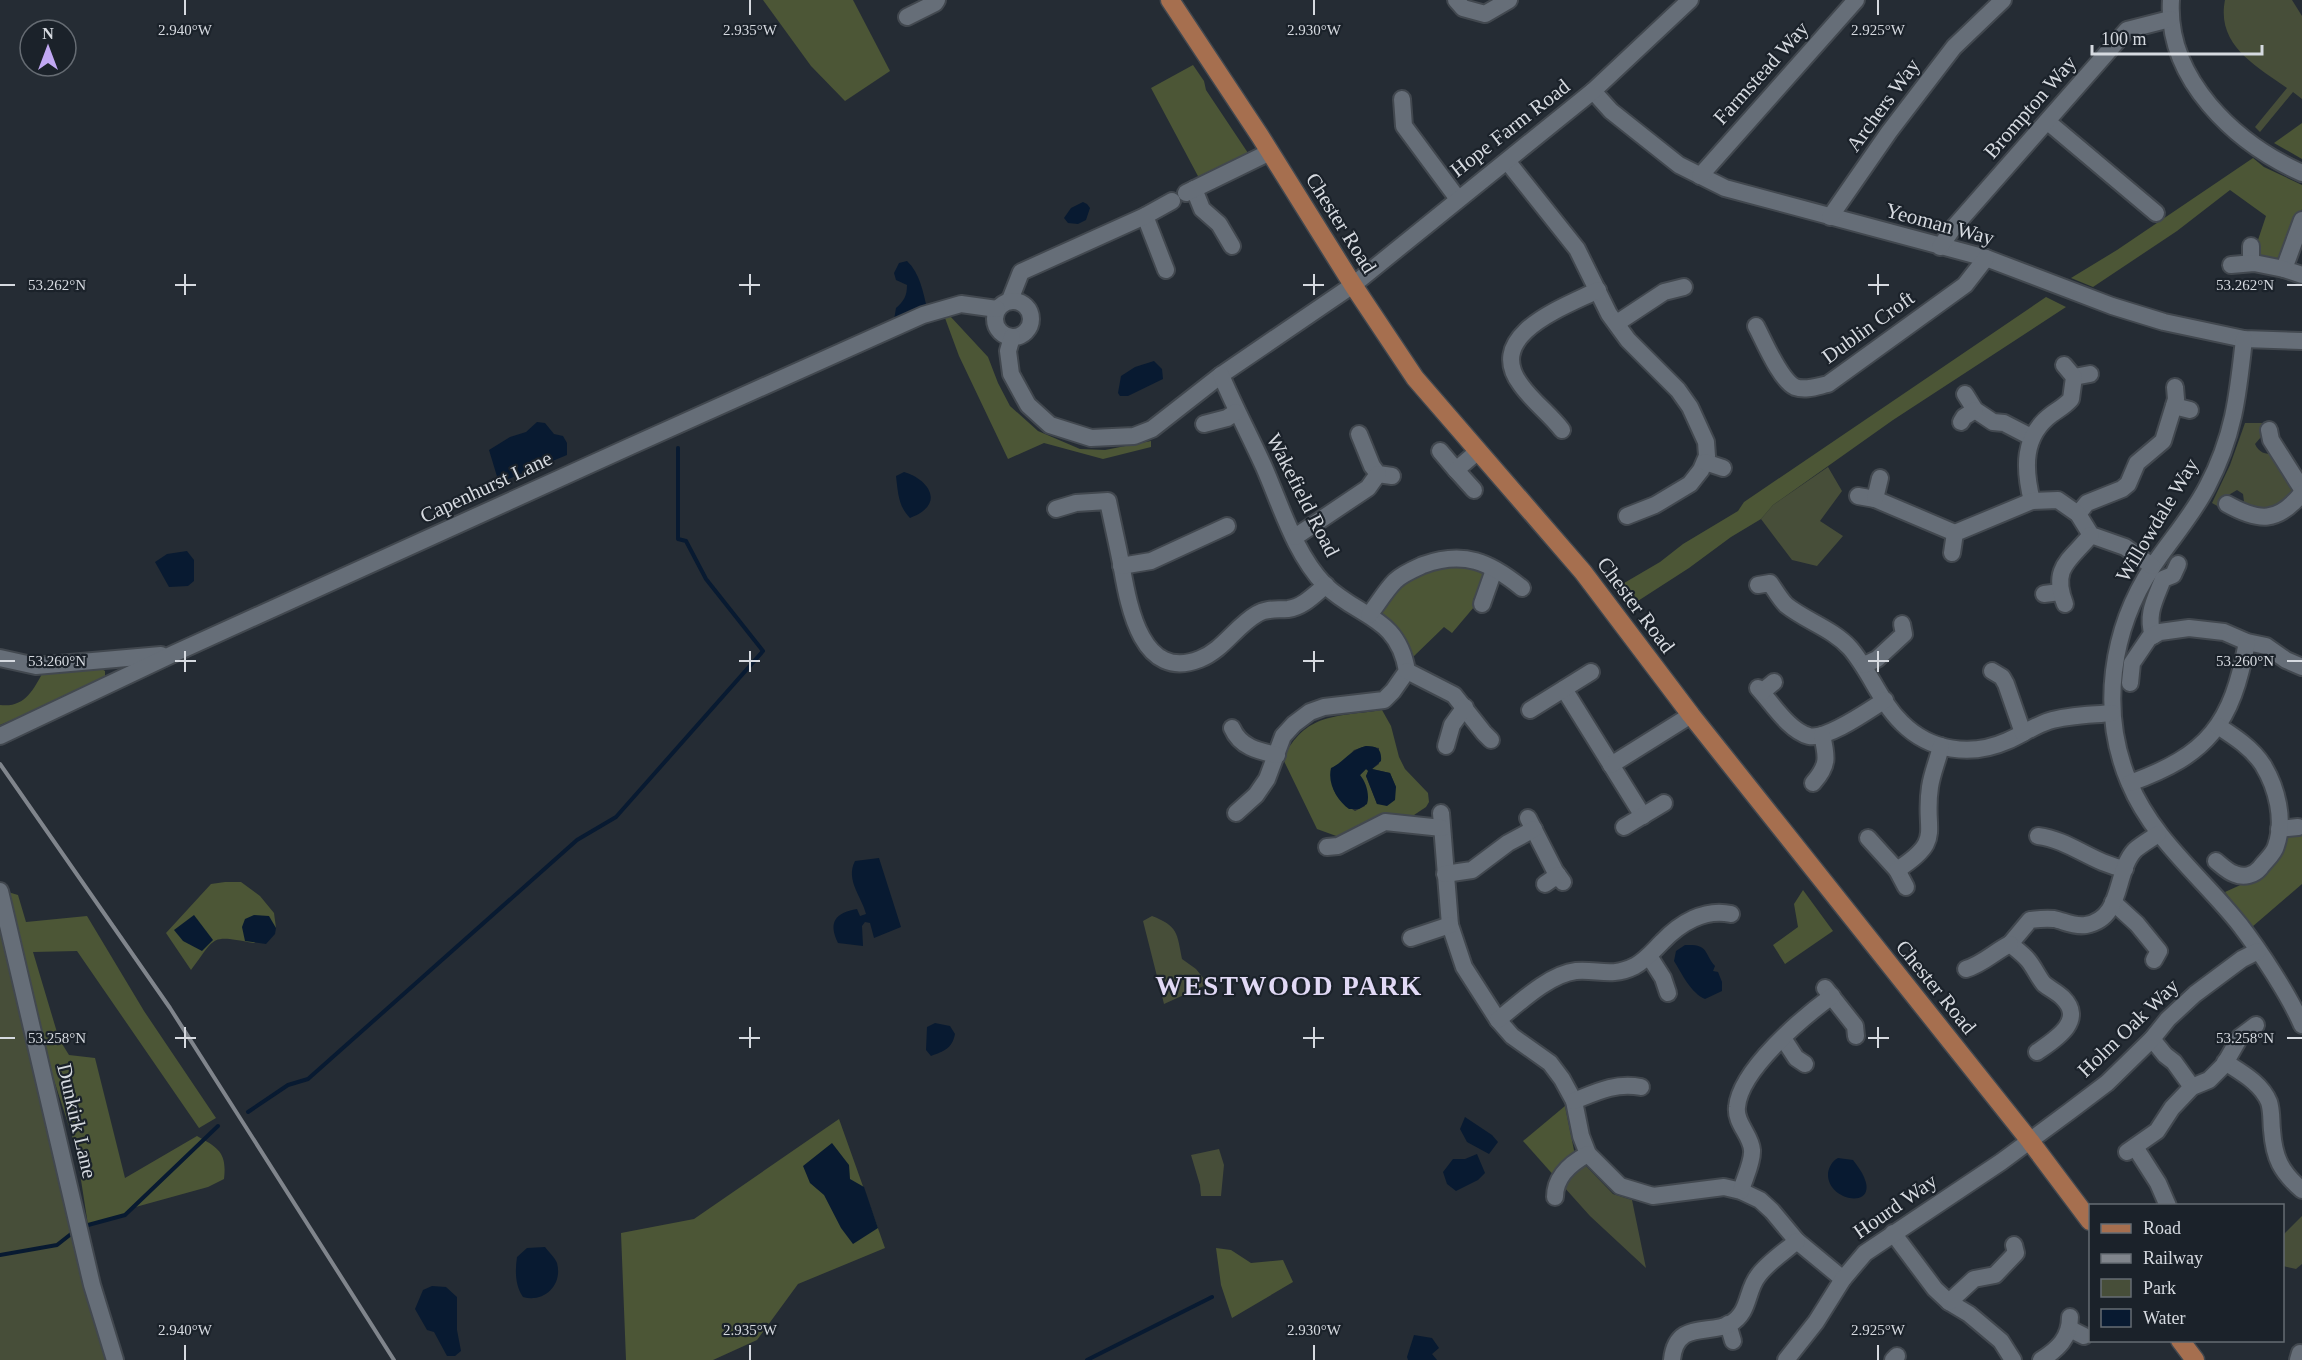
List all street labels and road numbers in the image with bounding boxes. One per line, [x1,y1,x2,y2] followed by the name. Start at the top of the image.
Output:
[1708,16,1814,129] street label: Farmstead Way
[1979,50,2081,163] street label: Brompton Way
[1841,53,1925,156] street label: Archers Way
[1446,74,1575,182] street label: Hope Farm Road
[1301,168,1382,278] street label: Chester Road
[1883,198,1998,250] street label: Yeoman Way
[1817,285,1919,368] street label: Dublin Croft
[1262,429,1345,561] street label: Wakefield Road
[416,446,556,528] street label: Capenhurst Lane
[2111,453,2204,586] street label: Willowdale Way
[1592,552,1680,658] street label: Chester Road
[1891,935,1981,1039] street label: Chester Road
[2073,974,2184,1082] street label: Holm Oak Way
[52,1061,102,1181] street label: Dunkirk Lane
[1849,1168,1942,1244] street label: Hourd Way

